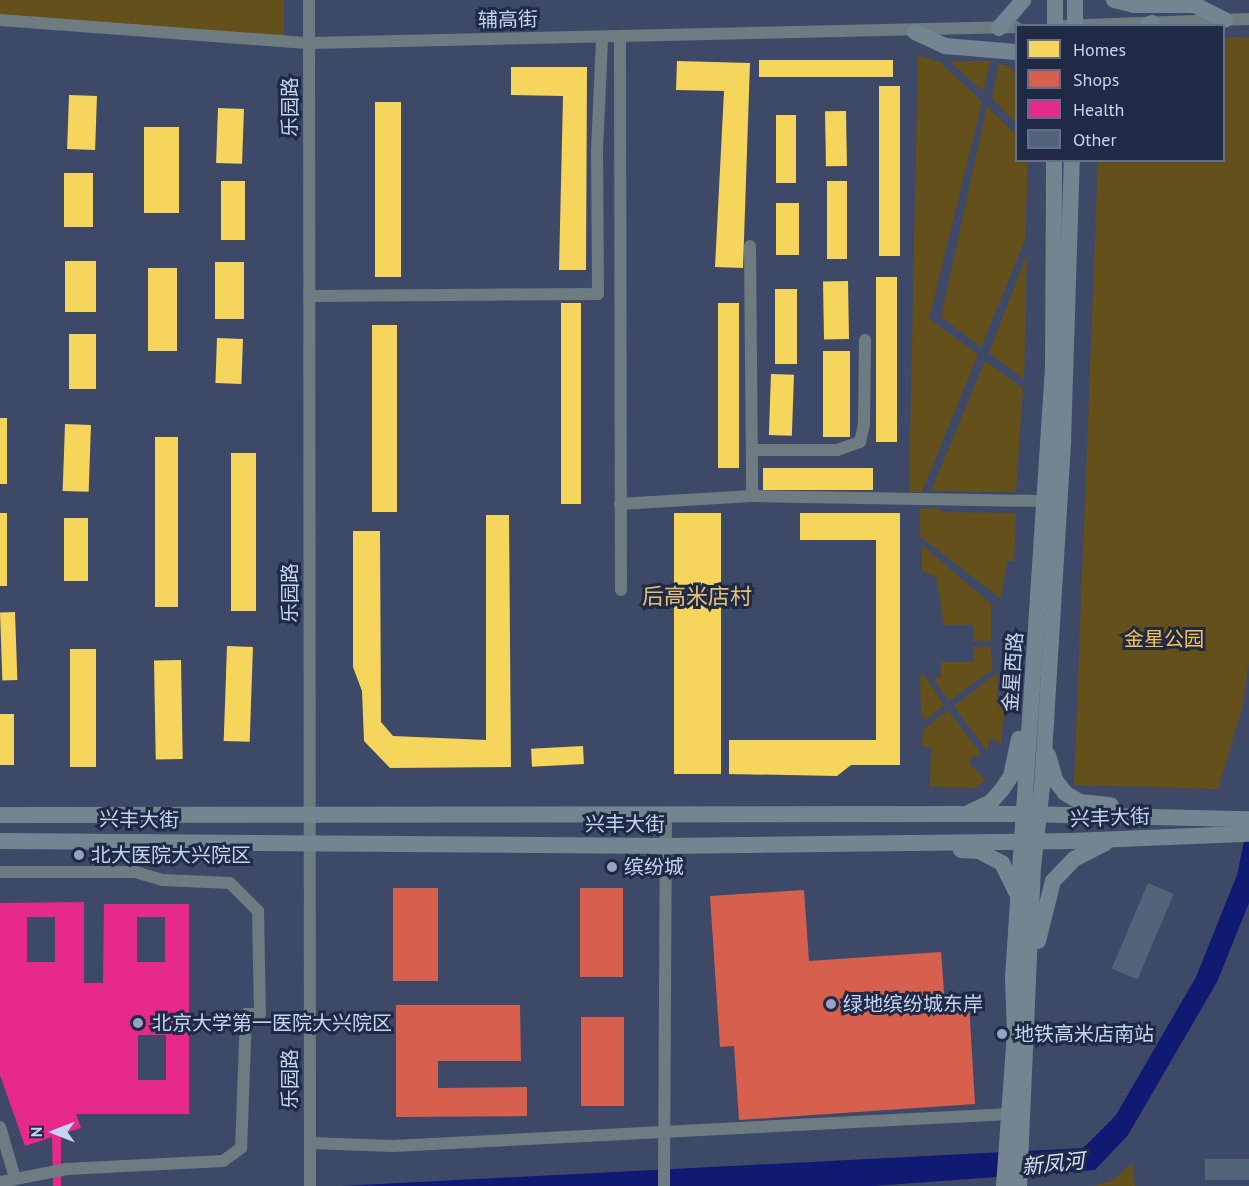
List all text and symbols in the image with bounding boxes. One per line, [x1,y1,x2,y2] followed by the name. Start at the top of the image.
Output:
[478,7,538,33] street label: 辅高街
[1015,24,1225,162] legend
[1073,38,1126,61] text: Homes
[1073,68,1119,91] text: Shops
[278,77,302,137] street label: 乐园路
[1073,98,1124,121] text: Health
[1073,128,1117,151] text: Other
[278,563,302,623] street label: 乐园路
[642,584,752,610] district label: 后高米店村
[1124,627,1204,651] park label: 金星公园
[998,631,1028,713] street label: 金星西路
[1070,805,1150,831] street label: 兴丰大街
[99,807,179,833] street label: 兴丰大街
[585,812,665,836] street label: 兴丰大街
[91,843,251,867] place label: 北大医院大兴院区
[72,848,86,862] marker: 北大医院大兴院区
[624,855,684,879] place label: 缤纷城
[605,860,619,874] marker: 缤纷城
[843,992,983,1016] place label: 绿地缤纷城东岸
[824,997,838,1011] marker: 绿地缤纷城东岸
[152,1011,392,1035] place label: 北京大学第一医院大兴院区
[129,1014,147,1032] marker: 北京大学第一医院大兴院区
[1014,1022,1154,1046] place label: 地铁高米店南站
[995,1027,1009,1041] marker: 地铁高米店南站
[278,1049,302,1109] street label: 乐园路
[24,1102,84,1162] north arrow
[26,1127,46,1137] text: N
[1020,1148,1086,1180] water label: 新凤河

